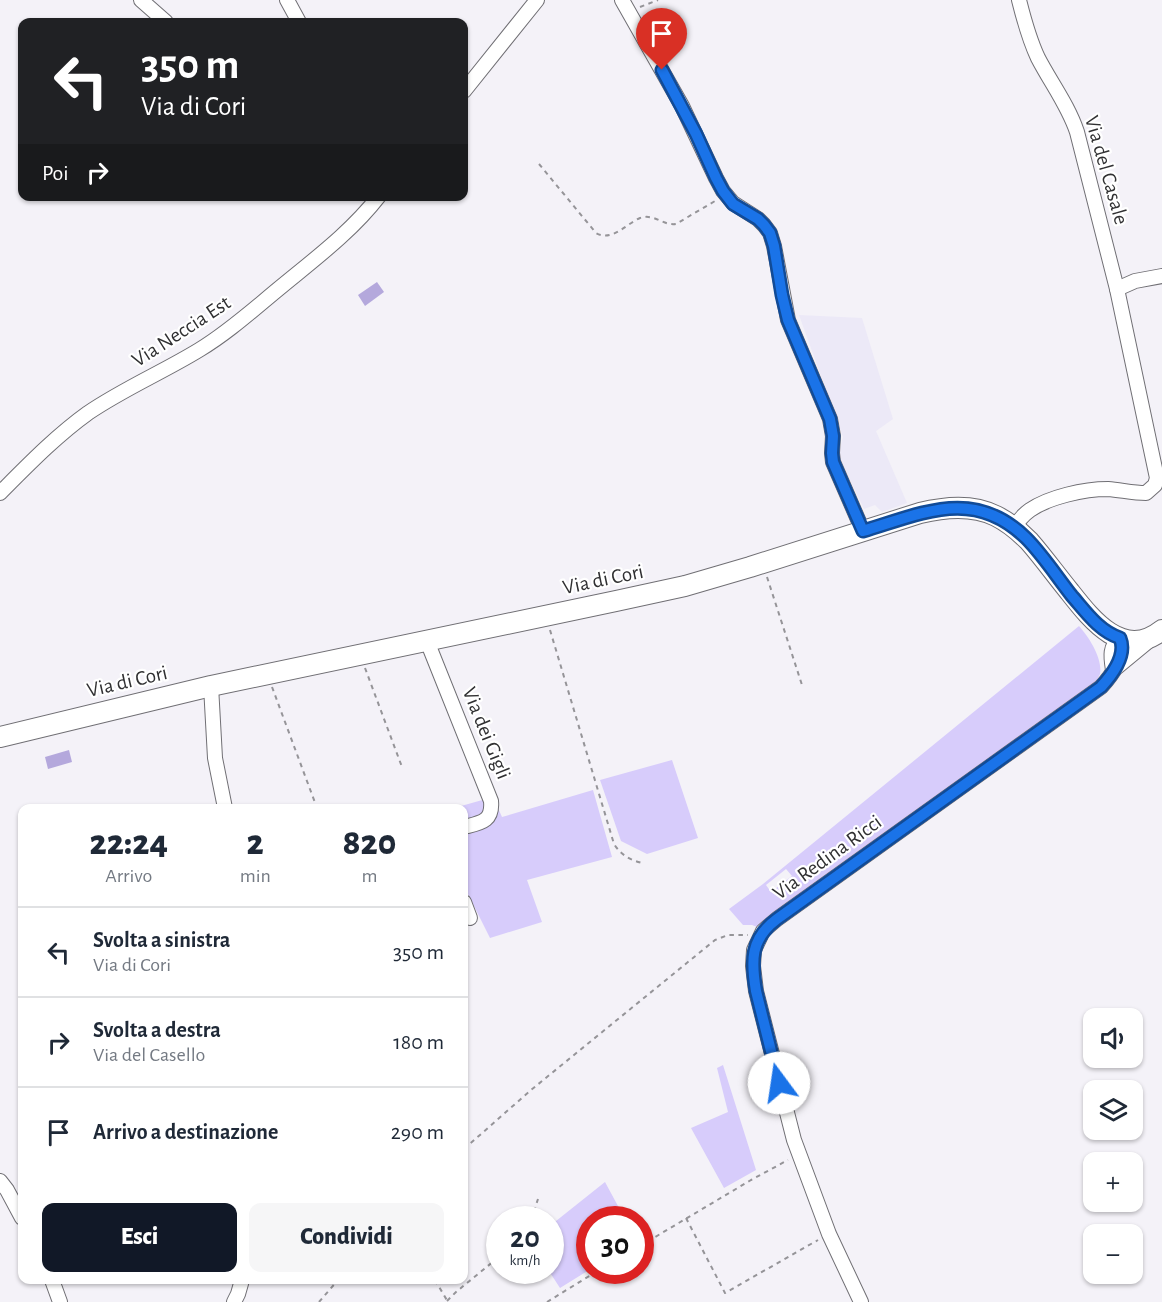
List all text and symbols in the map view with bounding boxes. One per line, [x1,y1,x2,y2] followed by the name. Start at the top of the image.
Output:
[636,8,687,70] pin
[645,17,678,50] icon: arrive
[42,42,120,120] icon: left
[141,44,239,86] text: 350 m
[141,93,246,120] text: Via di Cori
[1081,113,1132,227] street label: Via del Casale
[81,156,114,189] icon: right
[42,162,69,184] text: Poi
[128,292,235,371] street label: Via Neccia Est
[561,561,645,598] street label: Via di Cori
[85,662,169,701] street label: Via di Cori
[459,684,515,782] street label: Via dei Gigli
[769,811,885,904] street label: Via Redina Ricci
[90,825,168,861] text: 22:24
[247,825,264,861] text: 2
[342,825,396,861] text: 820
[105,866,152,886] text: Arrivo
[240,866,271,886] text: min
[361,866,377,886] text: m
[93,929,230,951] text: Svolta a sinistra
[42,936,75,969] icon: left
[393,941,444,963] text: 350 m
[93,955,171,975] text: Via di Cori
[1083,1008,1143,1284] map controls
[1083,1008,1143,1068] button: sound
[93,1019,221,1041] text: Svolta a destra
[42,1026,75,1059] icon: right
[393,1031,444,1053] text: 180 m
[93,1045,205,1065] text: Via del Casello
[747,1051,811,1115] position arrow
[1083,1080,1143,1140] button: layers
[42,1116,75,1149] icon: arrive
[93,1121,278,1143] text: Arrivo a destinazione
[391,1121,444,1143] text: 290 m
[1083,1152,1143,1212] button: +
[42,1203,237,1272] button: Esci
[249,1203,444,1272] button: Condividi
[576,1206,654,1284] speed limit sign: 30
[510,1223,540,1253] text: 20
[1083,1224,1143,1284] button: −
[510,1253,540,1268] text: km/h

